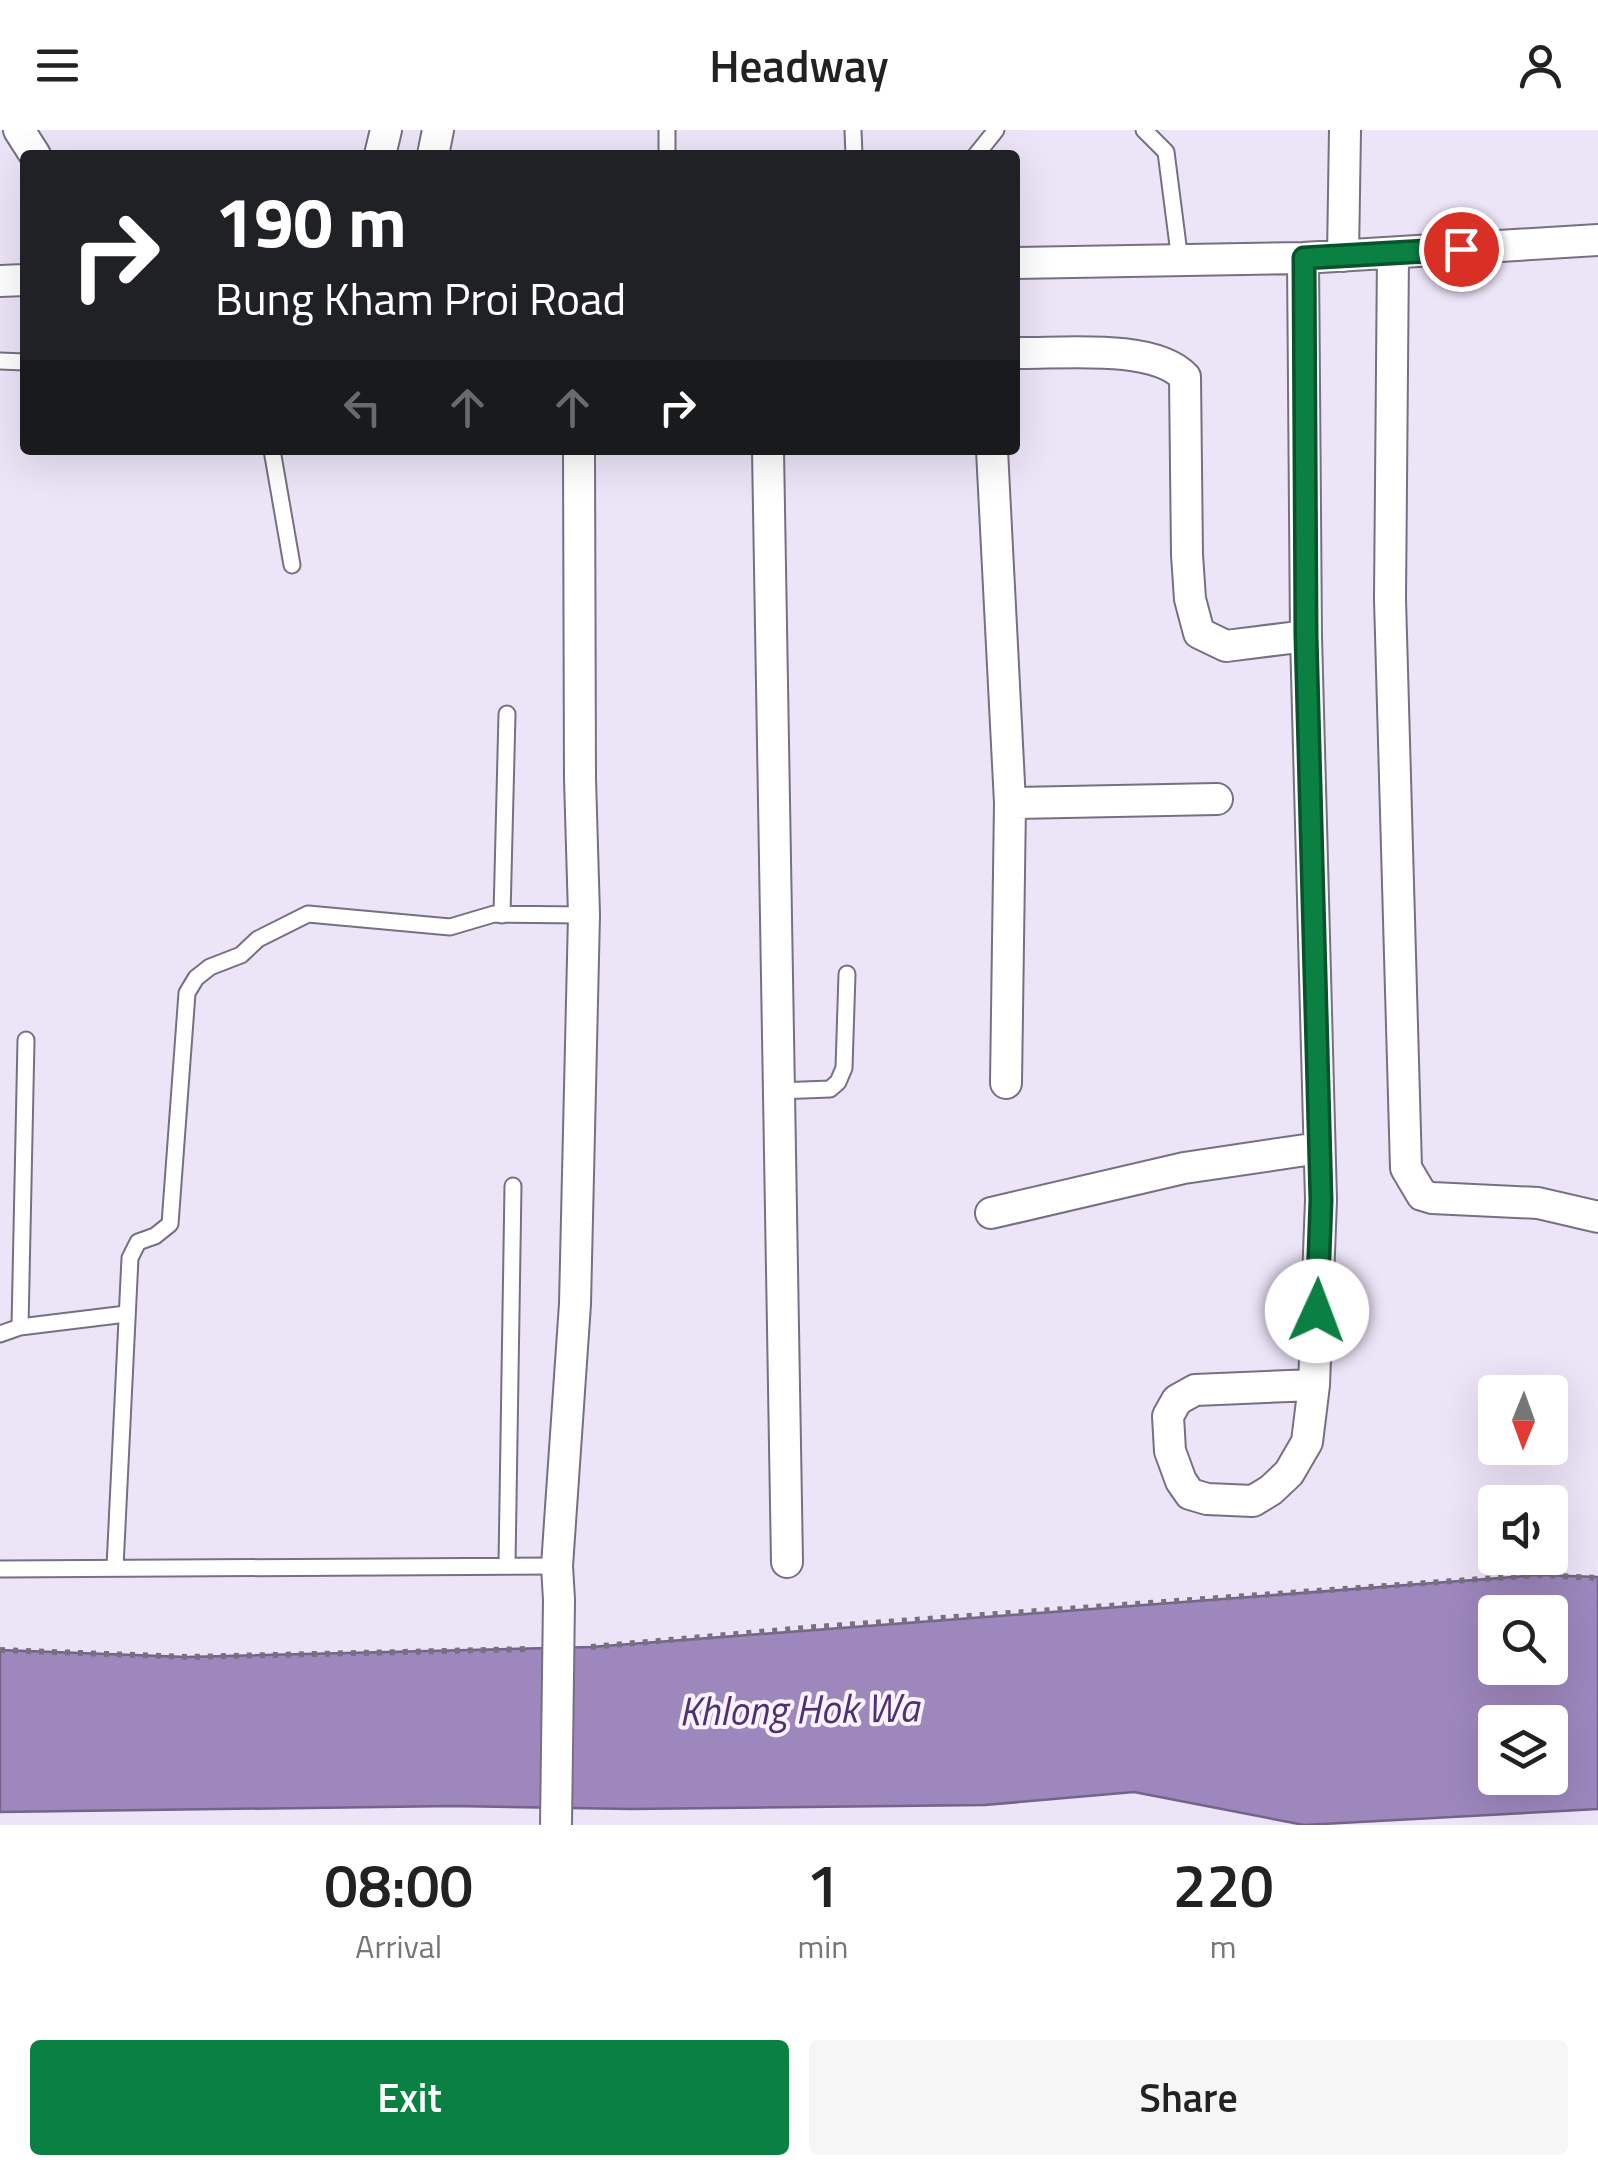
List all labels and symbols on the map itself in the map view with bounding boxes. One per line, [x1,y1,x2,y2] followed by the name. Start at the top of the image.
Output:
[1419,207,1504,292] pin
[1265,1259,1369,1363] position arrow
[1478,1375,1568,1465] north arrow
[678,1676,922,1742] water label: Khlong Hok Wa

